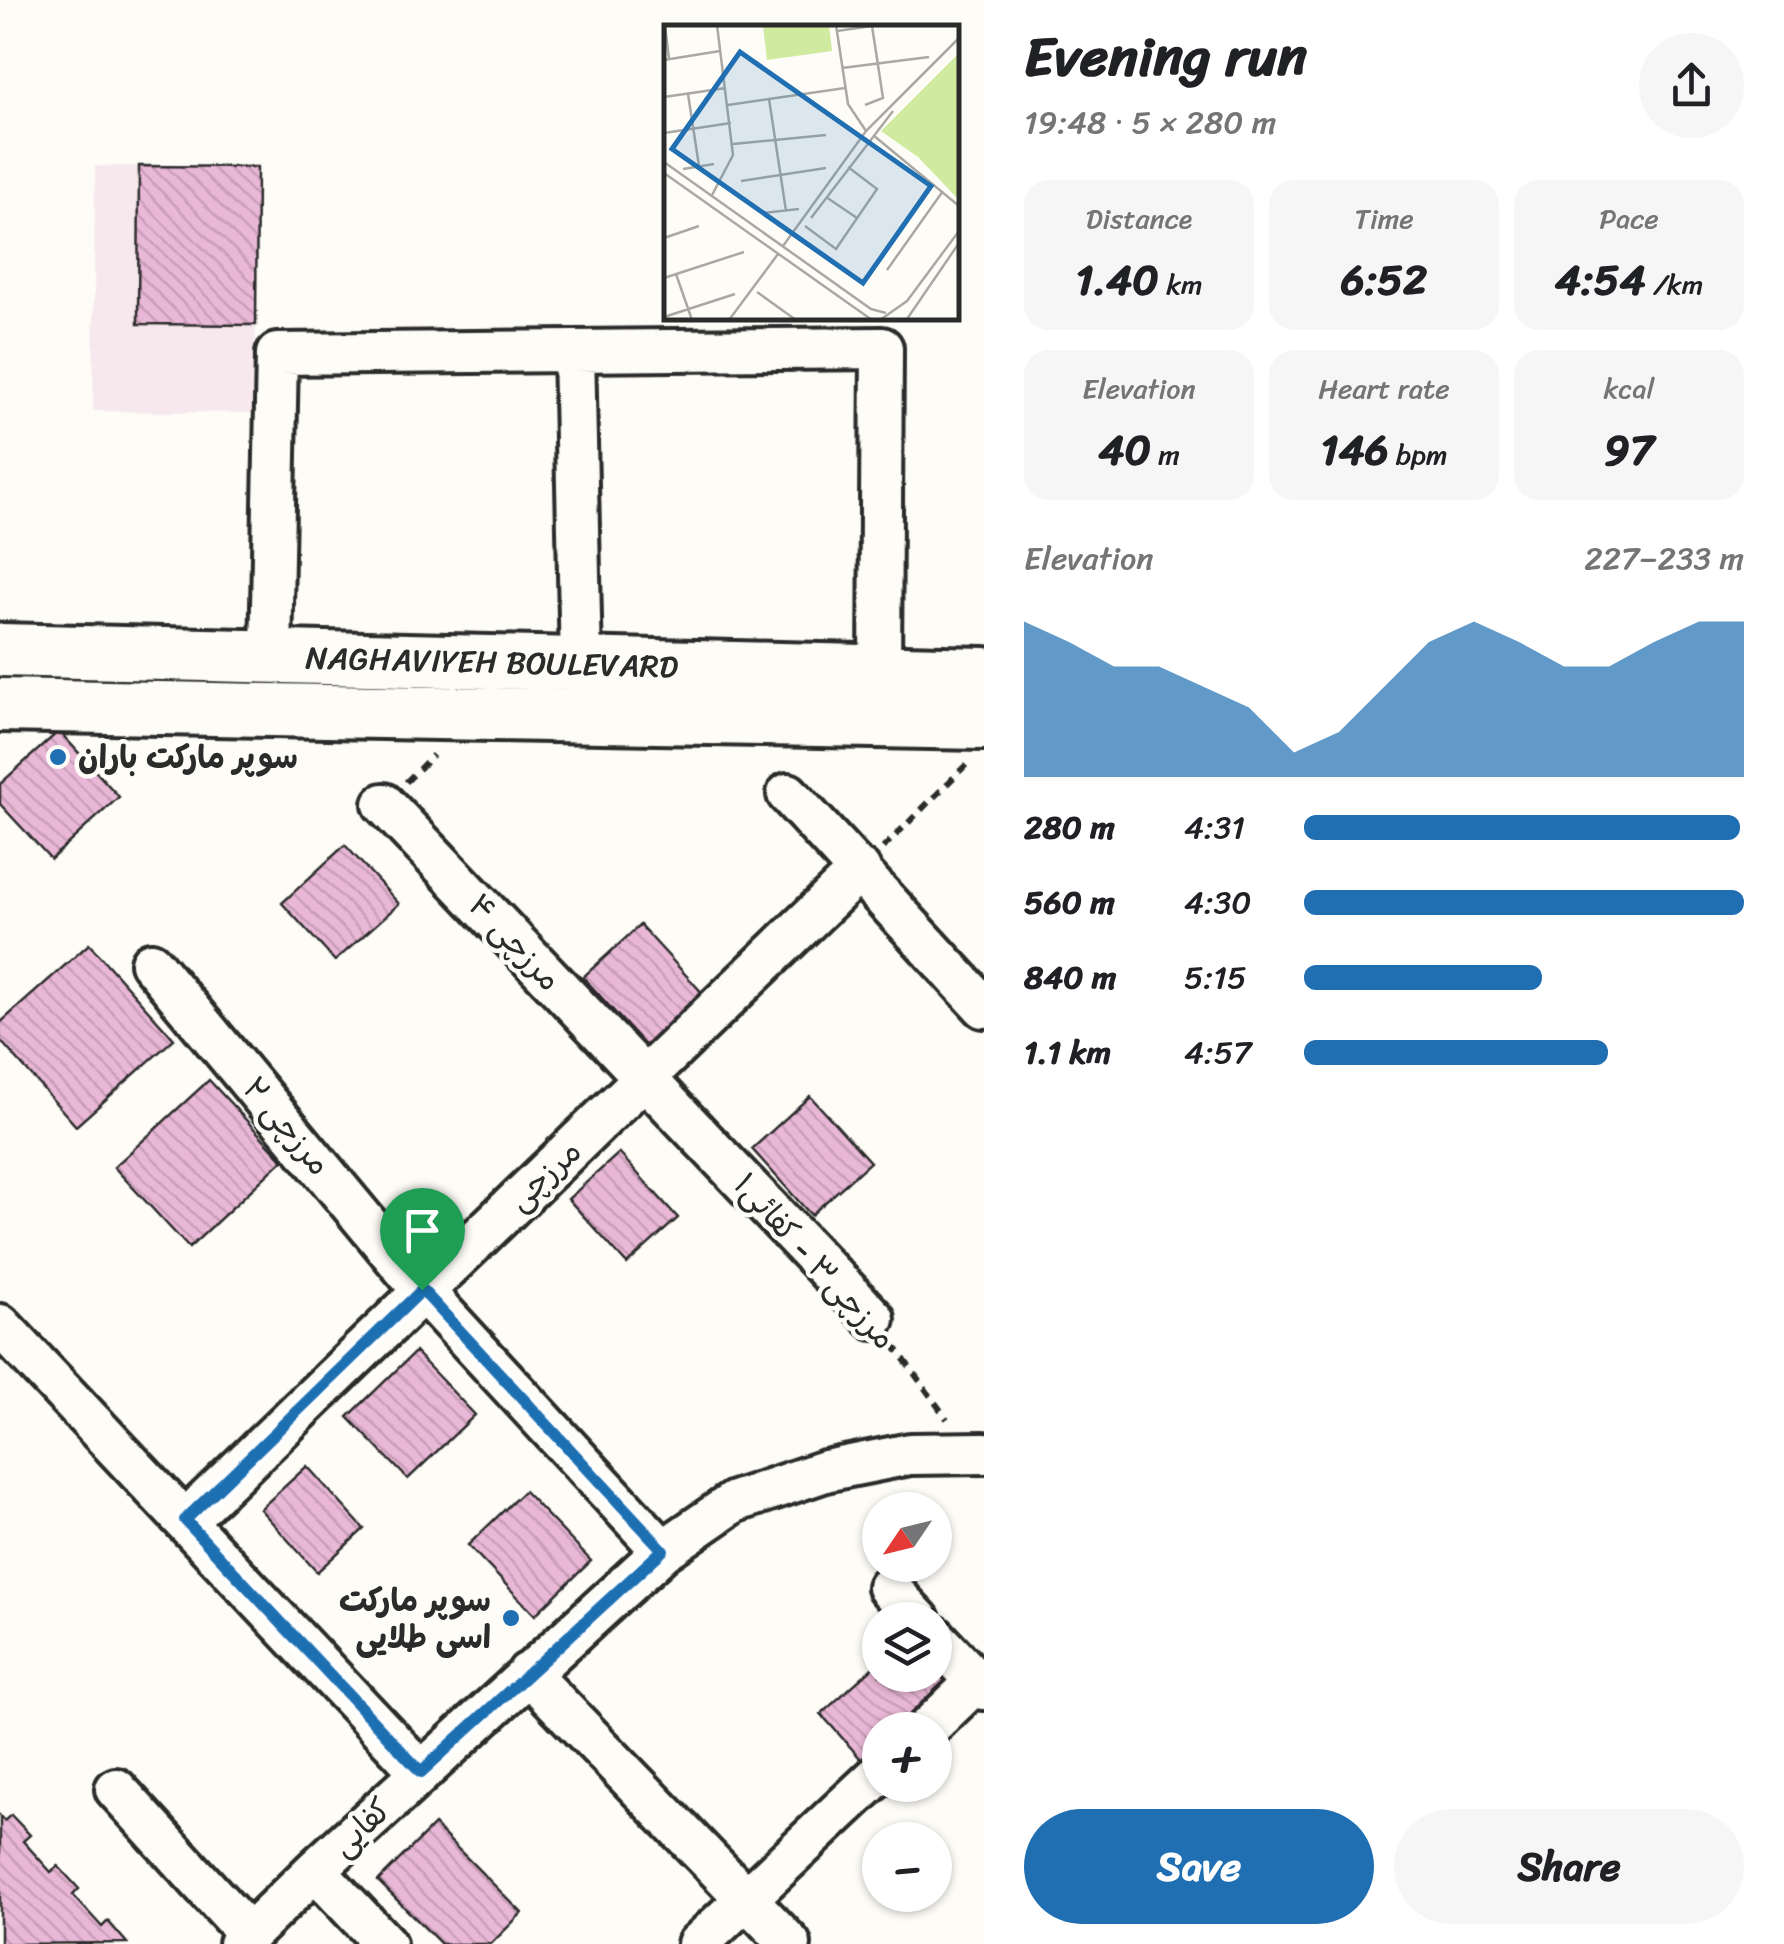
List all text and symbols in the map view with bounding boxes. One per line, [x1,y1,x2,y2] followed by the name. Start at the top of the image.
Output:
[1024,8,1307,105] text: Evening run
[664,25,959,320] inset map
[1639,33,1744,138] button: share
[1024,94,1276,151] text: 19:48 · 5 × 280 m
[1086,194,1192,243] text: Distance
[1354,194,1414,243] text: Time
[1599,194,1659,243] text: Pace
[1075,243,1159,317] text: 1.40
[1341,243,1427,317] text: 6:52
[1555,243,1646,317] text: 4:54
[1159,260,1203,309] text: km
[1646,260,1703,309] text: /km
[1082,364,1196,413] text: Elevation
[1318,364,1450,413] text: Heart rate
[1604,364,1654,413] text: kcal
[1098,413,1151,487] text: 40
[1320,413,1389,487] text: 146
[1604,413,1654,487] text: 97
[1151,430,1180,479] text: m
[1389,430,1448,479] text: bpm
[1024,530,1154,587] text: Elevation
[1584,530,1744,587] text: 227–233 m
[305,629,679,696] street label: NAGHAVIYEH BOULEVARD
[78,729,298,786] place label: سوپر مارکت باران
[47,746,69,768] marker: سوپر مارکت باران
[1024,799,1115,856] text: 280 m
[1184,799,1245,856] text: 4:31
[1024,874,1115,931] text: 560 m
[1184,874,1251,931] text: 4:30
[453,880,576,1005] street label: مرزچی ۴
[1024,949,1116,1006] text: 840 m
[1184,949,1247,1006] text: 5:15
[1024,1024,1111,1081] text: 1.1 km
[1184,1024,1252,1081] text: 4:57
[227,1063,346,1189] street label: مرزچی ۲
[493,1125,595,1226] street label: مرزچی
[719,1159,911,1363] street label: مرزچی۳ - کفائی۱
[380,1188,465,1291] pin
[395,1203,450,1258] icon: arrive
[862,1492,952,1582] north arrow
[862,1492,952,1912] map controls
[339,1572,491,1666] place label: سوپر مارکت اسی طلایی
[862,1602,952,1692] button: layers
[500,1607,522,1629] marker: سوپر مارکت اسی طلایی
[862,1712,952,1802] button: +
[317,1783,406,1871] street label: کفایی
[1024,1809,1374,1924] button: Save
[1394,1809,1744,1924] button: Share
[862,1822,952,1912] button: −

